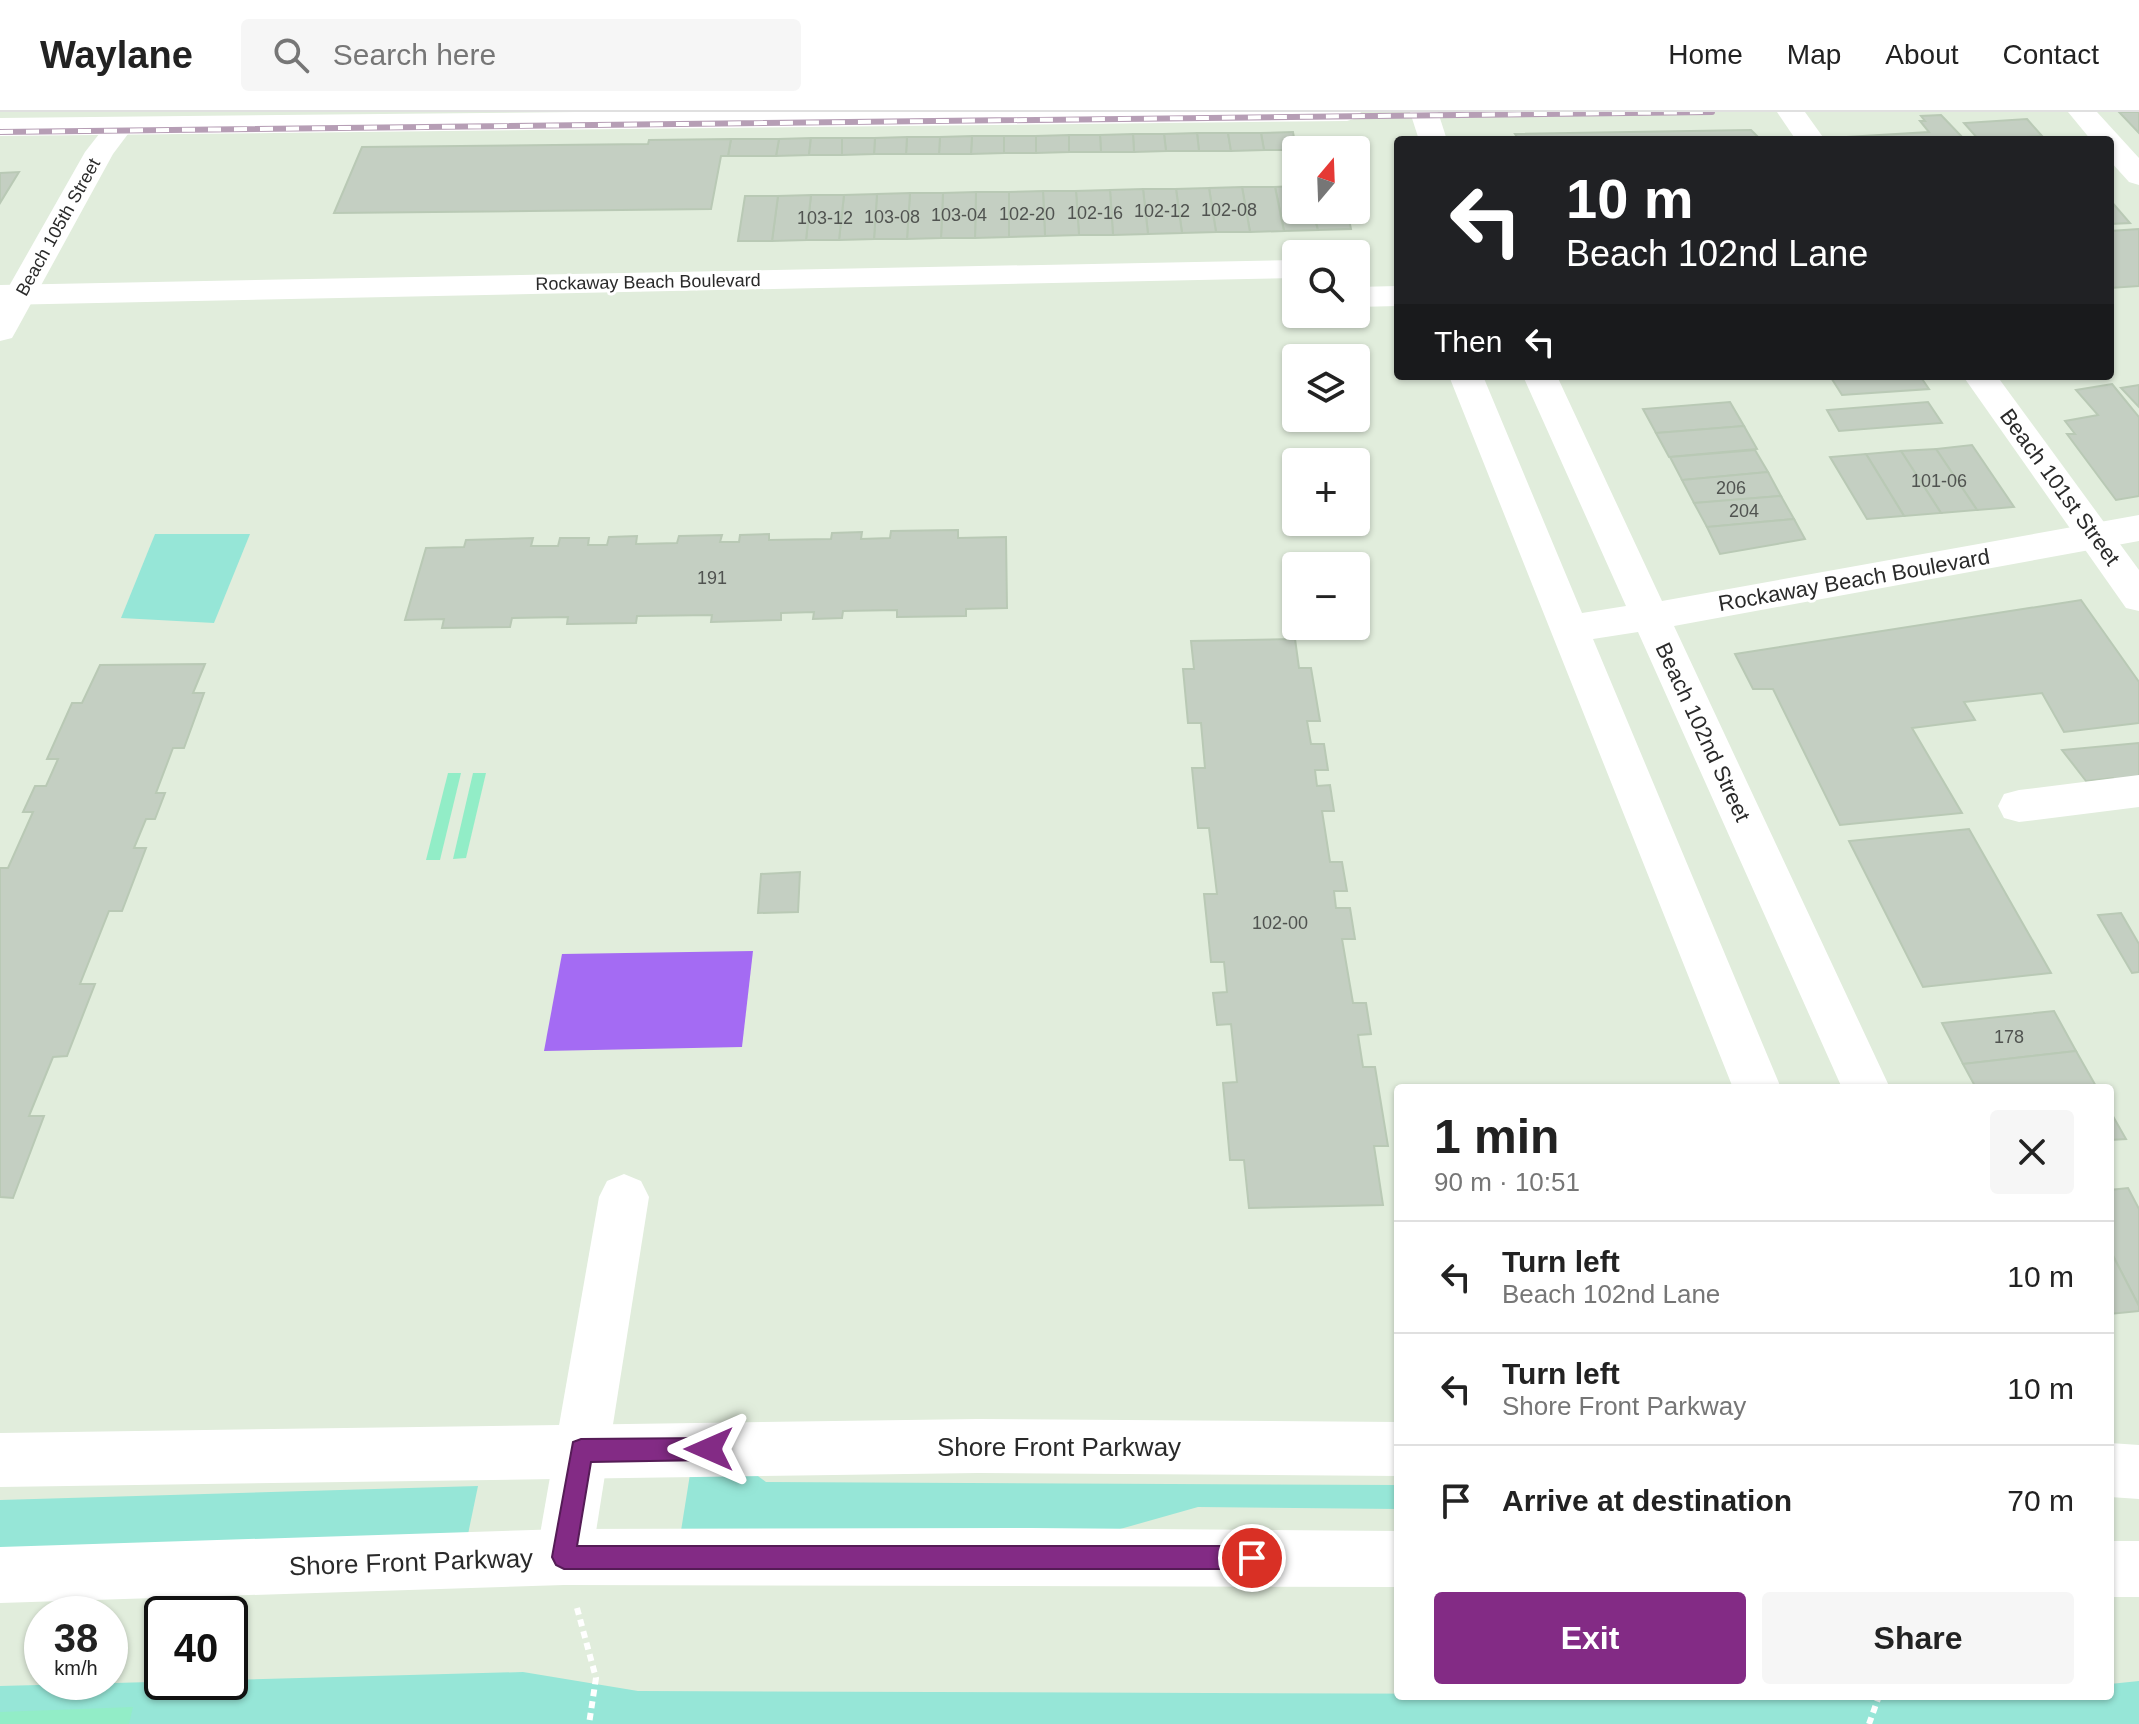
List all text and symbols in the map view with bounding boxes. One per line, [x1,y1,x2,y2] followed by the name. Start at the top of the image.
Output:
[241,19,801,91] search box
[269,33,313,77] icon: search
[40,34,193,76] text: Waylane
[333,38,496,71] text: Search here
[1668,39,1743,70] text: Home
[1787,39,1841,70] text: Map
[1885,39,1959,70] text: About
[2003,39,2099,70] text: Contact
[1282,136,1370,224] north arrow
[1282,136,1370,640] map controls
[12,155,104,299] street label: Beach 105th Street
[1566,167,1694,230] text: 10 m
[1434,168,1538,272] icon: left
[1201,200,1257,220] house number: 102-08
[1134,201,1190,221] house number: 102-12
[1067,203,1123,223] house number: 102-16
[999,204,1055,224] house number: 102-20
[931,205,987,225] house number: 103-04
[864,207,920,227] house number: 103-08
[797,208,853,228] house number: 103-12
[1566,233,1868,274] text: Beach 102nd Lane
[1282,240,1370,328] button: search
[535,270,761,294] street label: Rockaway Beach Boulevard
[1518,320,1562,364] icon: left
[1434,325,1502,358] text: Then
[1282,344,1370,432] button: layers
[1995,404,2125,570] street label: Beach 101st Street
[1282,448,1370,536] button: +
[1911,471,1967,491] house number: 101-06
[1716,478,1746,498] house number: 206
[1729,501,1759,521] house number: 204
[1716,544,1992,616] street label: Rockaway Beach Boulevard
[1282,552,1370,640] button: −
[697,568,727,588] house number: 191
[1651,639,1755,825] street label: Beach 102nd Street
[1252,913,1308,933] house number: 102-00
[1994,1027,2024,1047] house number: 178
[1434,1110,1559,1163] text: 1 min
[1990,1110,2074,1194] button: close
[1434,1167,1580,1197] text: 90 m · 10:51
[1502,1245,1620,1278] text: Turn left
[1434,1255,1478,1299] icon: left
[2007,1260,2074,1293] text: 10 m
[1502,1279,1720,1309] text: Beach 102nd Lane
[1502,1357,1620,1390] text: Turn left
[1434,1367,1478,1411] icon: left
[2007,1372,2074,1405] text: 10 m
[1502,1391,1746,1421] text: Shore Front Parkway
[667,1407,751,1491] position arrow
[937,1432,1181,1462] street label: Shore Front Parkway
[1434,1479,1478,1523] icon: arrive
[1502,1484,1792,1517] text: Arrive at destination
[2007,1484,2074,1517] text: 70 m
[1218,1524,1286,1592] pin
[1230,1536,1274,1580] icon: arrive
[288,1543,534,1581] street label: Shore Front Parkway
[1434,1592,1746,1684] button: Exit
[1762,1592,2074,1684] button: Share
[144,1596,248,1700] speed limit sign: 40
[54,1616,98,1660] text: 38
[54,1657,98,1679] text: km/h

